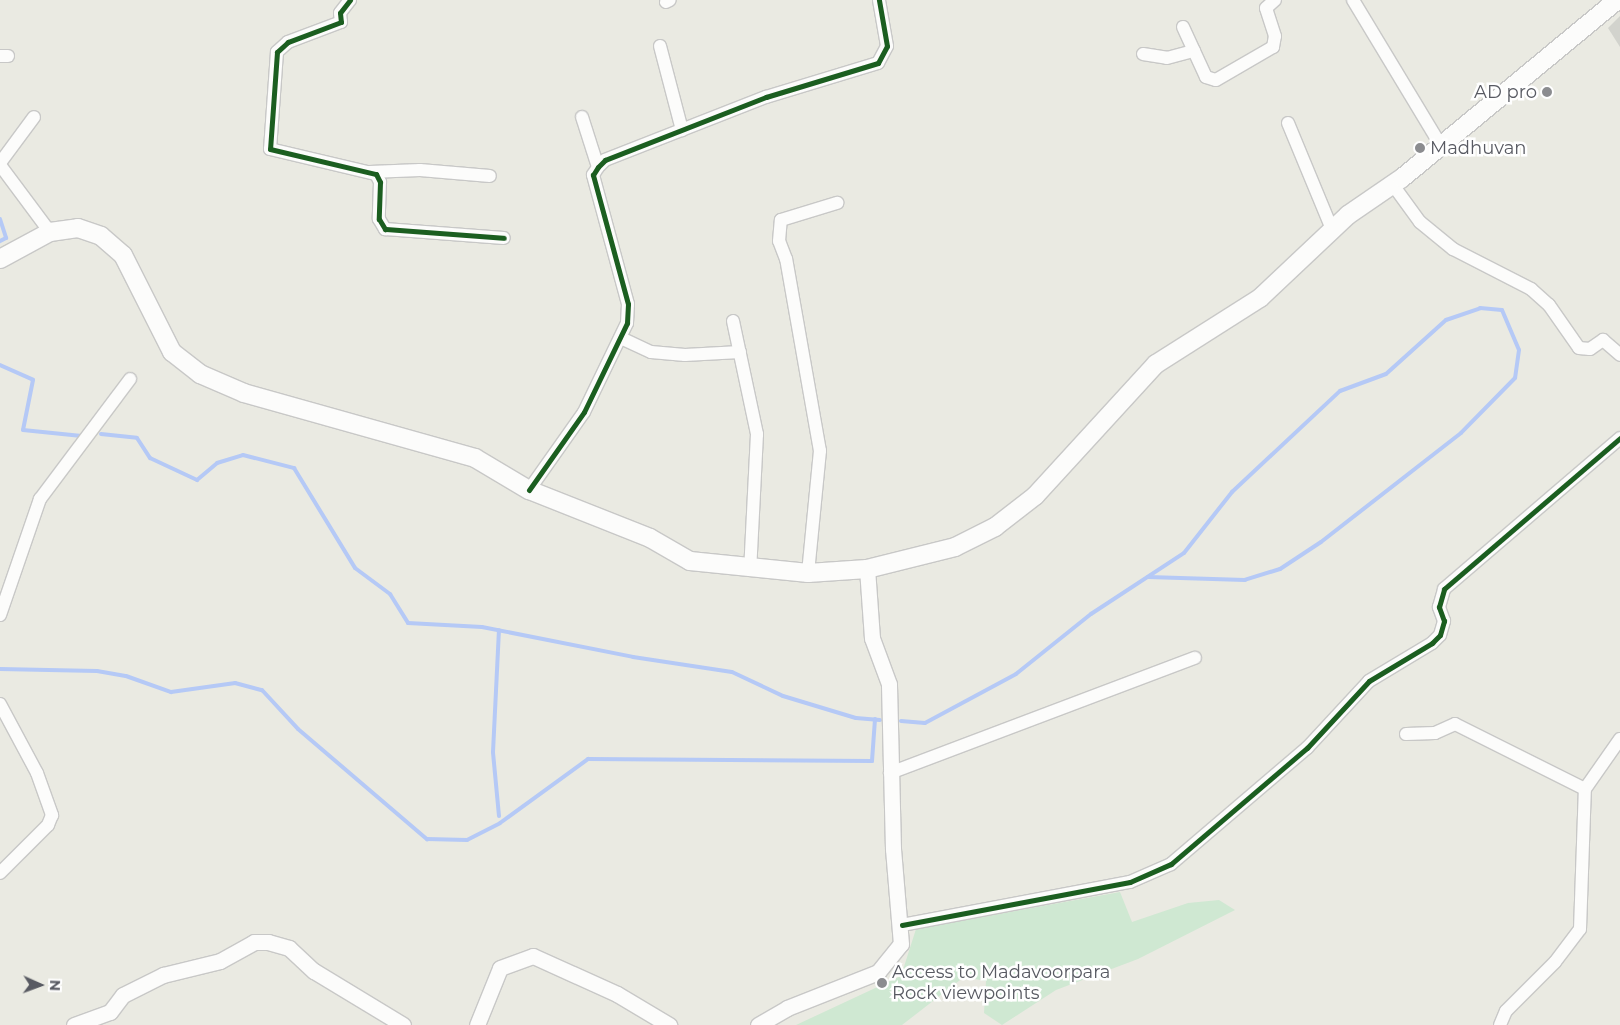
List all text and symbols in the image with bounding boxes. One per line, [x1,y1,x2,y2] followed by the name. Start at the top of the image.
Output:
[1474,81,1537,103] place label: AD pro
[1541,86,1553,98] marker: AD pro
[1430,137,1526,159] place label: Madhuvan
[1414,142,1426,154] marker: Madhuvan
[15,960,65,1010] north arrow
[892,962,1110,1004] place label: Access to Madavoorpara Rock viewpoints
[876,977,888,989] marker: Access to Madavoorpara Rock viewpoints
[46,980,64,991] text: N

